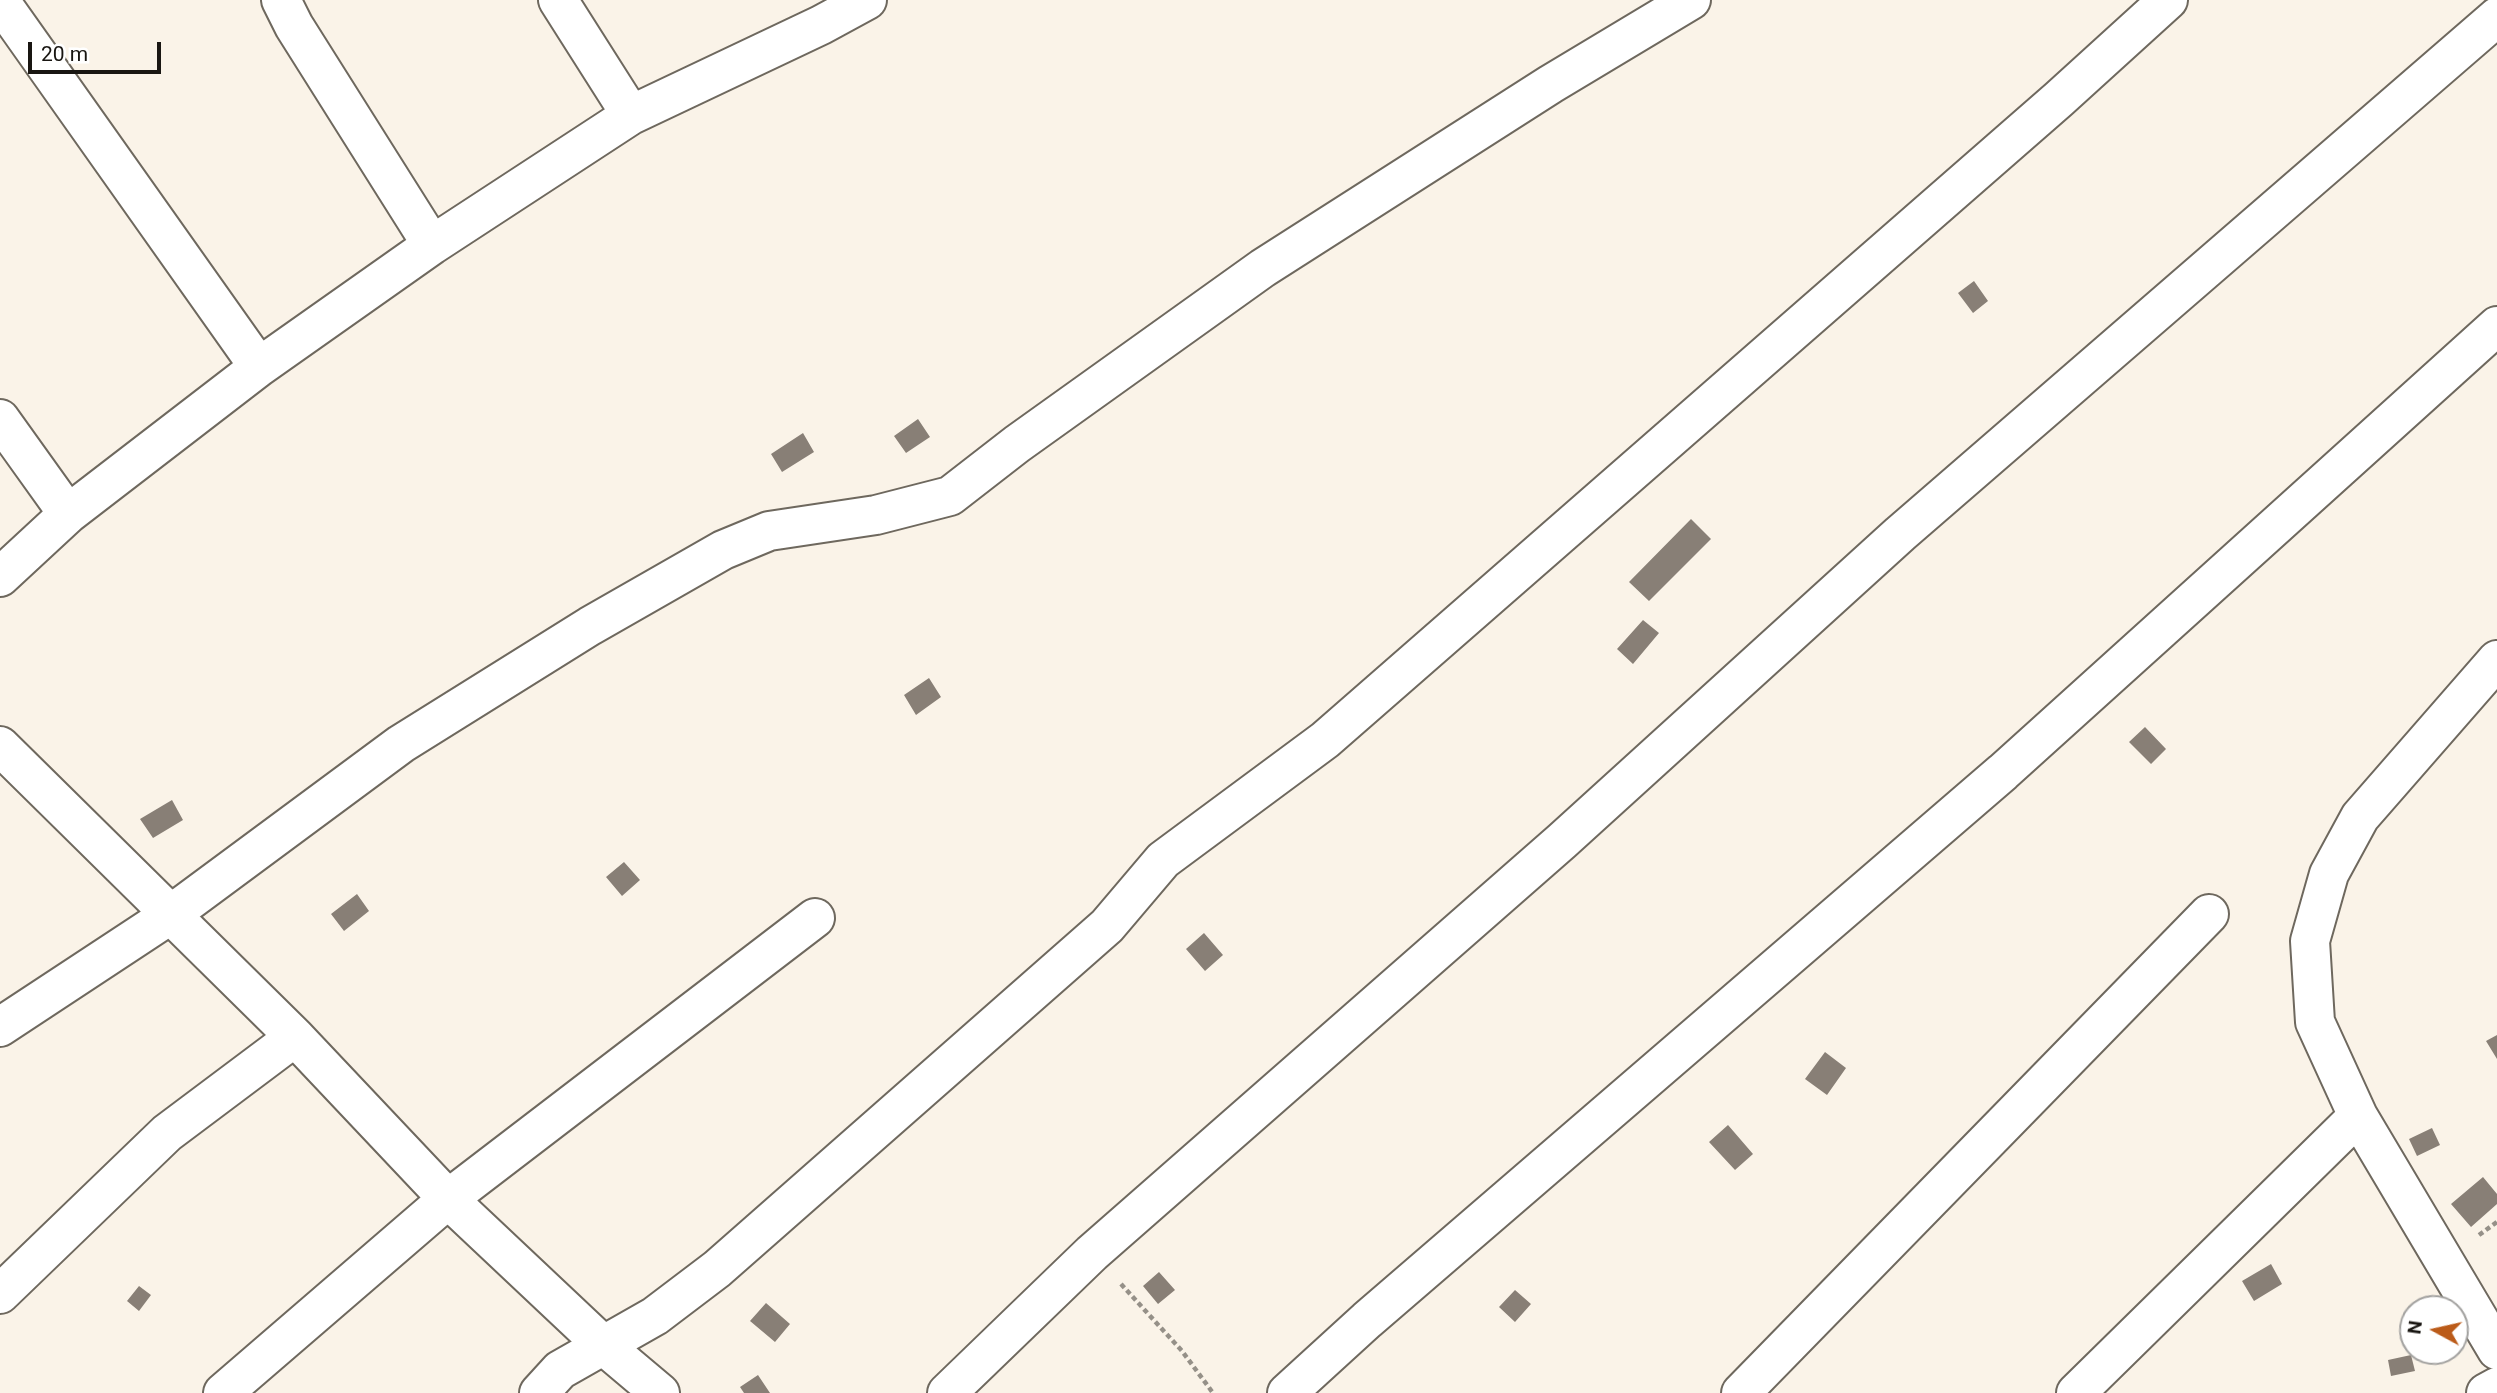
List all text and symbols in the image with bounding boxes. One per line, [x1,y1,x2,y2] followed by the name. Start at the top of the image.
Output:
[32,28,164,72] scale bar
[41,42,88,66] text: 20 m
[2399,1295,2469,1365] north arrow
[2402,1319,2427,1336] text: N

